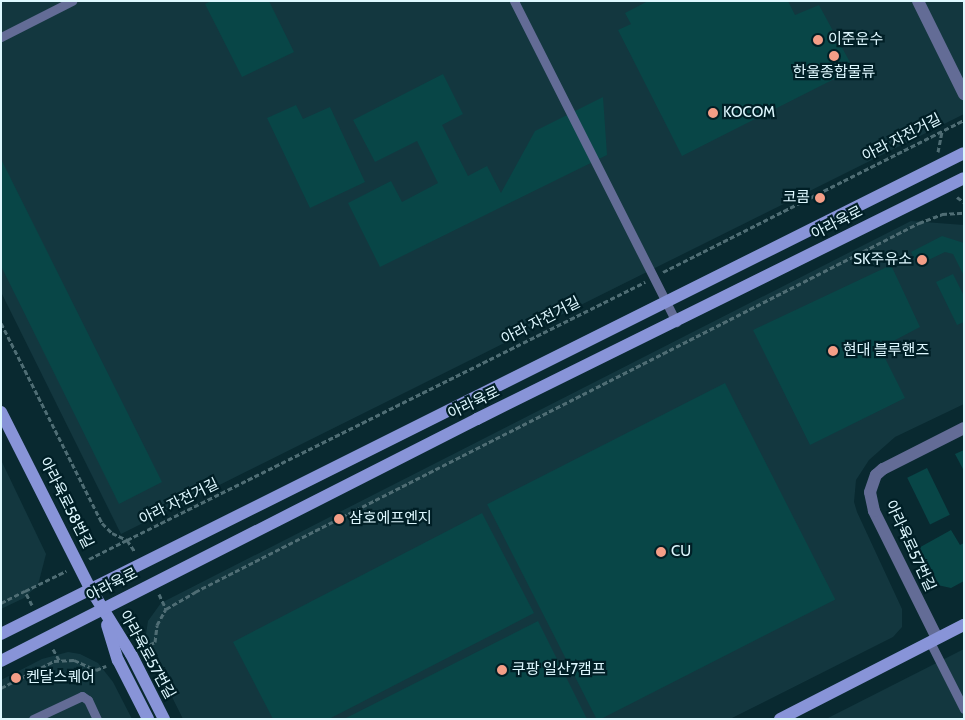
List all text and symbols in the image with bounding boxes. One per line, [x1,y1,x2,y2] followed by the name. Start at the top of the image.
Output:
[828,31,883,49] place label: 이준운수
[812,34,824,46] marker: 이준운수
[828,50,840,62] marker: 한울종합물류
[793,64,875,82] place label: 한울종합물류
[723,104,775,122] place label: KOCOM
[707,107,719,119] marker: KOCOM
[860,110,944,166] street label: 아라 자전거길
[782,189,810,207] place label: 코콤
[814,192,826,204] marker: 코콤
[808,202,866,244] street label: 아라육로
[853,251,912,269] place label: SK주유소
[916,254,928,266] marker: SK주유소
[499,293,583,349] street label: 아라 자전거길
[843,342,929,360] place label: 현대 블루핸즈
[827,345,839,357] marker: 현대 블루핸즈
[445,383,503,423] street label: 아라육로
[35,454,97,552] street label: 아라육로58번길
[136,475,222,529] street label: 아라 자전거길
[881,498,939,594] street label: 아라육로57번길
[349,510,432,528] place label: 삼호에프엔지
[333,513,345,525] marker: 삼호에프엔지
[671,543,691,561] place label: CU
[655,546,667,558] marker: CU
[83,564,141,606] street label: 아라육로
[115,608,179,702] street label: 아라육로57번길
[512,661,606,679] place label: 쿠팡 일산7캠프
[496,664,508,676] marker: 쿠팡 일산7캠프
[26,669,95,687] place label: 켄달스퀘어
[10,672,22,684] marker: 켄달스퀘어

